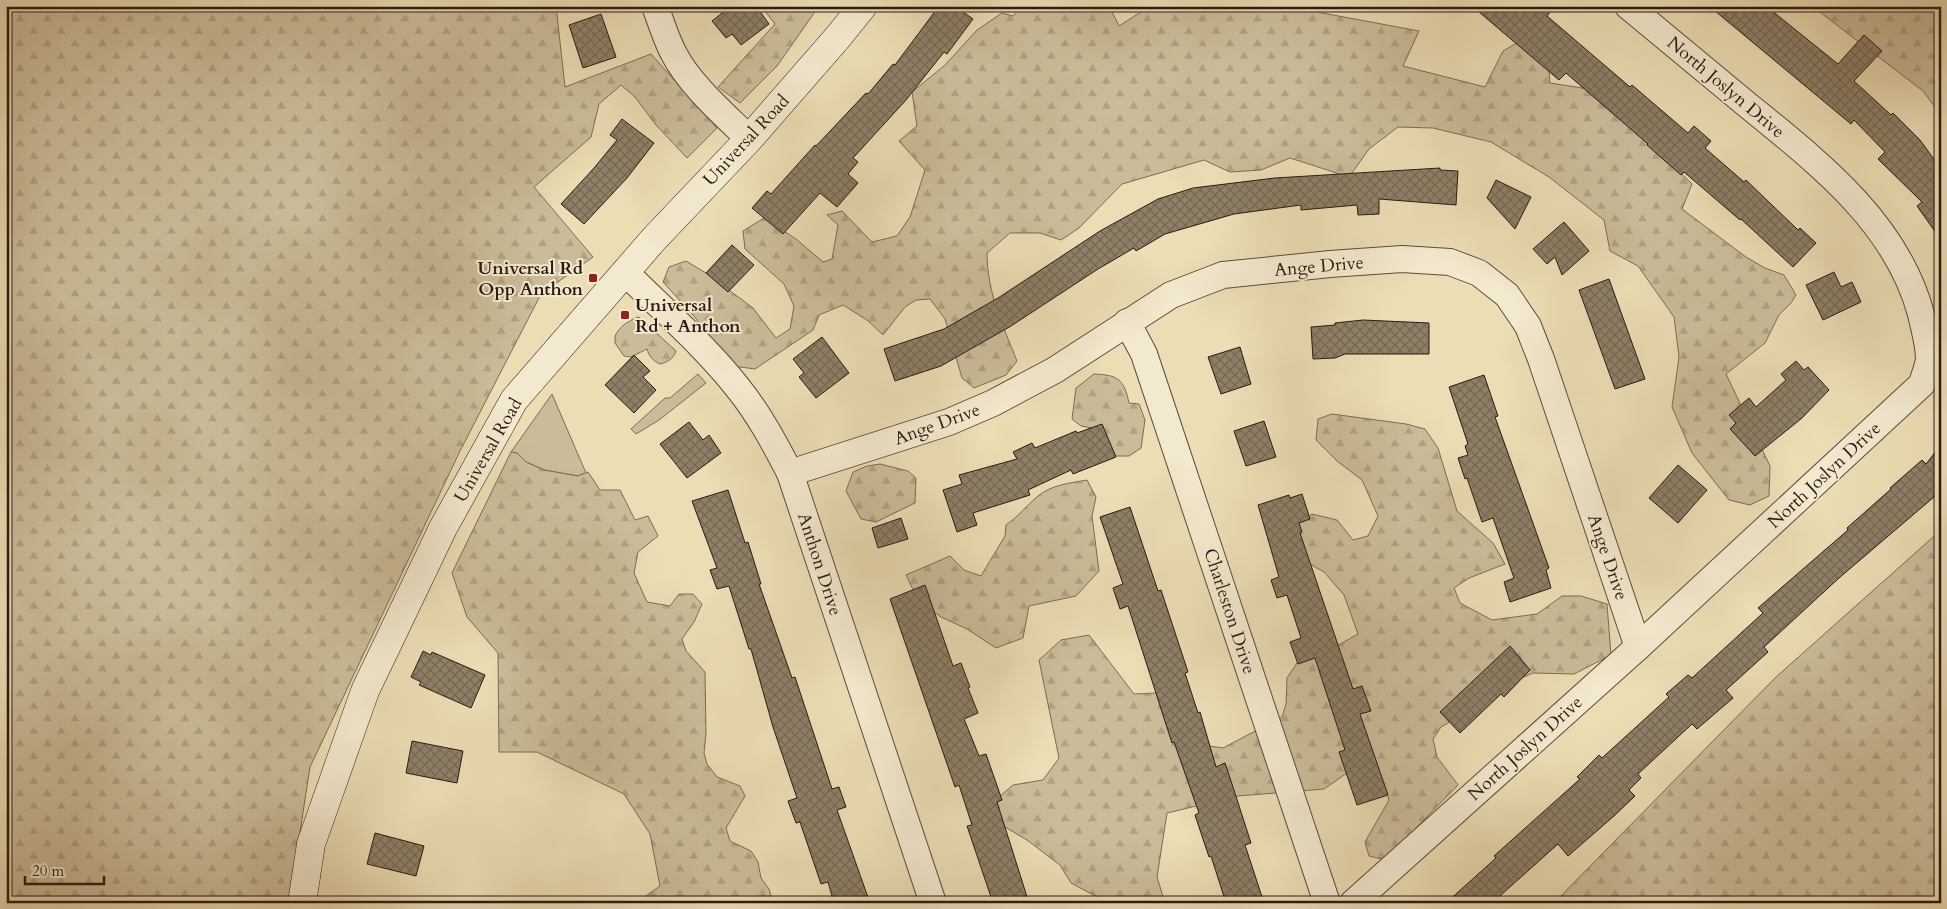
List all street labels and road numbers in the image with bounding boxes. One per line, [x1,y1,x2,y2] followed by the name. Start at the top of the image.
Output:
[1662,31,1790,144] street label: North Joslyn Drive
[697,89,796,192] street label: Universal Road
[1273,250,1365,283] street label: Ange Drive
[448,393,529,507] street label: Universal Road
[891,397,984,452] street label: Ange Drive
[1762,416,1886,534] street label: North Joslyn Drive
[791,509,848,619] street label: Anthon Drive
[1581,511,1634,604] street label: Ange Drive
[1197,545,1262,677] street label: Charleston Drive
[1463,690,1588,807] street label: North Joslyn Drive

